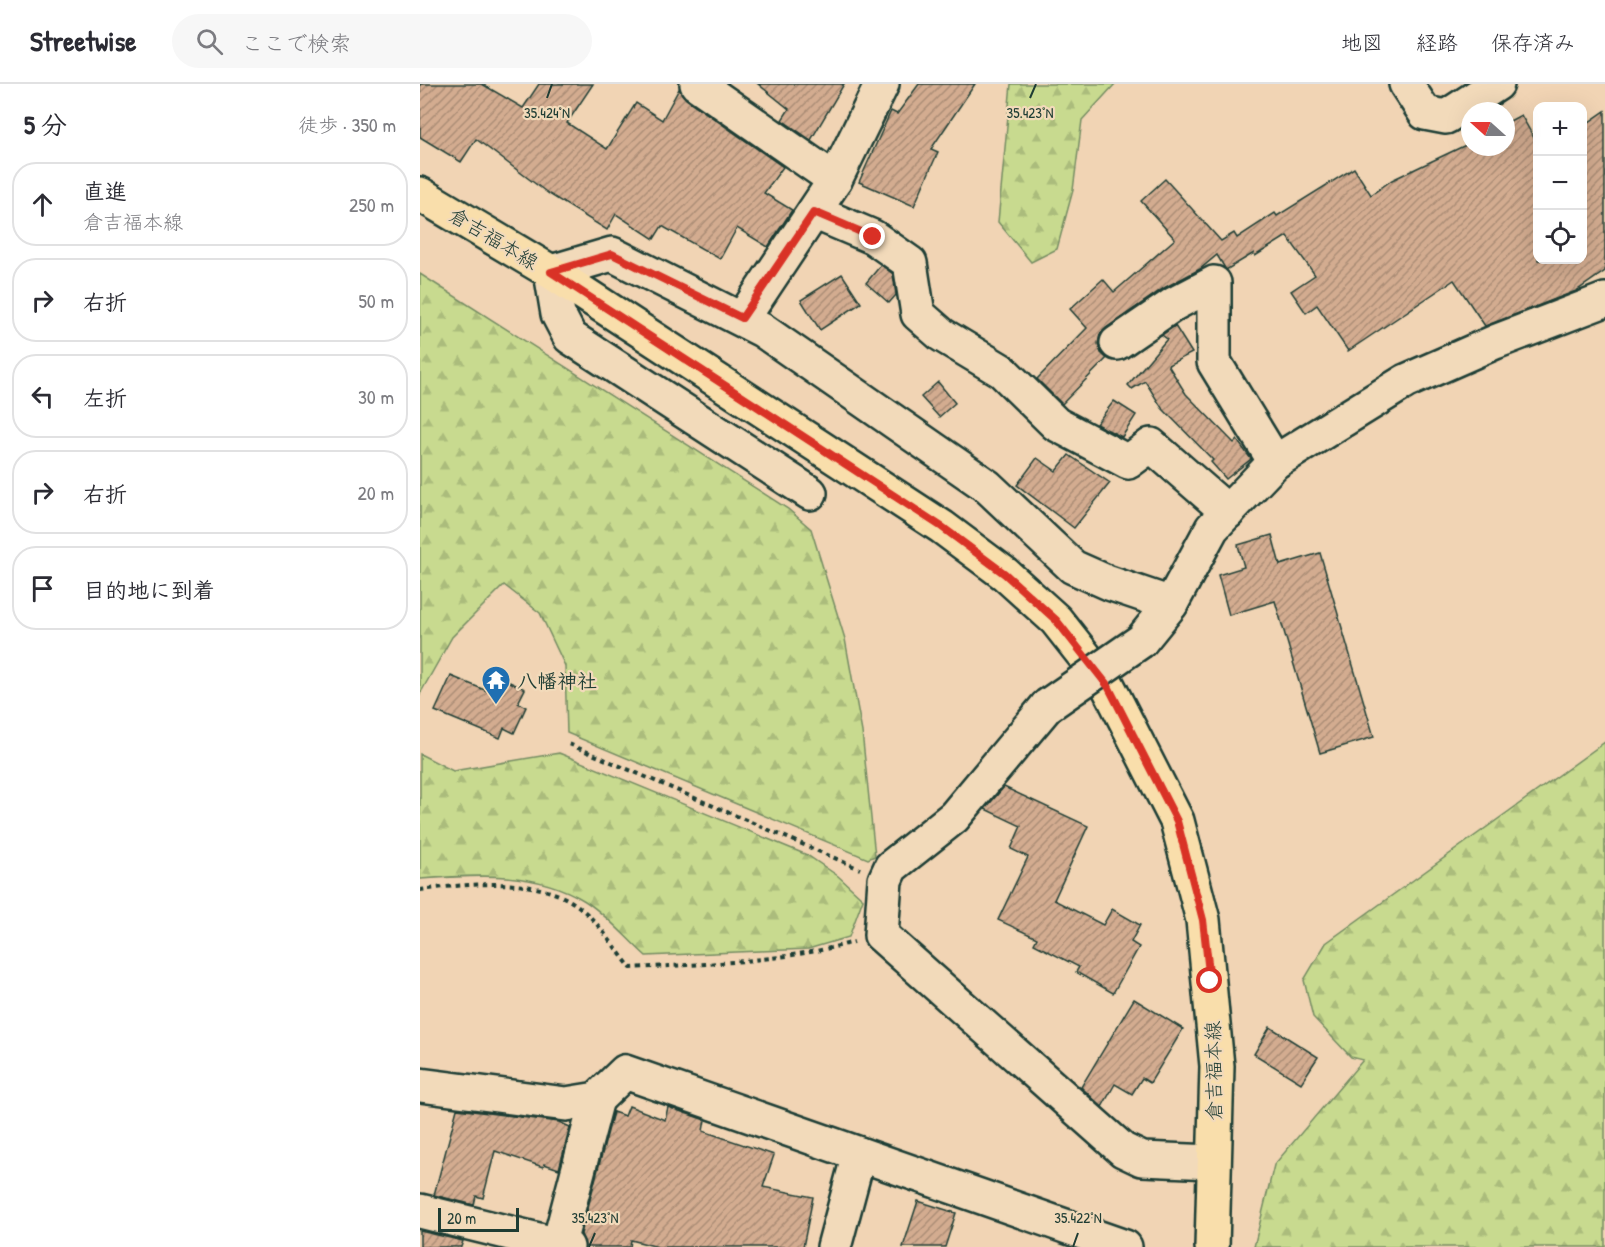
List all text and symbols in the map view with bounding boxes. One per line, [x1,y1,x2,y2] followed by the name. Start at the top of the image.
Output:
[172,14,592,68] search box
[30,22,136,60] text: Streetwise
[193,25,226,58] icon: search
[241,28,351,58] text: ここで検索
[1341,28,1383,57] text: 地図
[1416,28,1458,57] text: 経路
[1491,28,1575,57] text: 保存済み
[524,102,570,123] text: 35.424°N
[1006,102,1054,123] text: 35.423°N
[1461,102,1515,156] north arrow
[1533,102,1587,264] map controls
[1533,102,1587,156] button: +
[24,107,67,142] text: 5 分
[298,111,396,138] text: 徒歩 · 350 m
[1533,156,1587,210] button: −
[83,176,127,206] text: 直進
[26,188,59,221] icon: ahead
[349,191,394,218] text: 250 m
[444,201,544,275] street label: 倉吉福本線
[83,208,183,235] text: 倉吉福本線
[1533,210,1587,264] button: locate
[859,223,885,249] route end
[26,284,59,317] icon: right
[83,287,127,317] text: 右折
[358,287,394,314] text: 50 m
[26,380,59,413] icon: left
[83,383,127,413] text: 左折
[358,383,394,410] text: 30 m
[26,476,59,509] icon: right
[83,479,127,509] text: 右折
[357,479,394,506] text: 20 m
[26,572,59,605] icon: arrive
[83,575,215,605] text: 目的地に到着
[480,664,512,706] temple icon: 八幡神社
[517,667,597,694] place label: 八幡神社
[1196,967,1222,993] route start
[1199,1021,1227,1121] street label: 倉吉福本線
[438,1205,519,1232] scale bar
[447,1207,476,1229] text: 20 m
[571,1207,619,1228] text: 35.423°N
[1054,1207,1102,1228] text: 35.422°N

